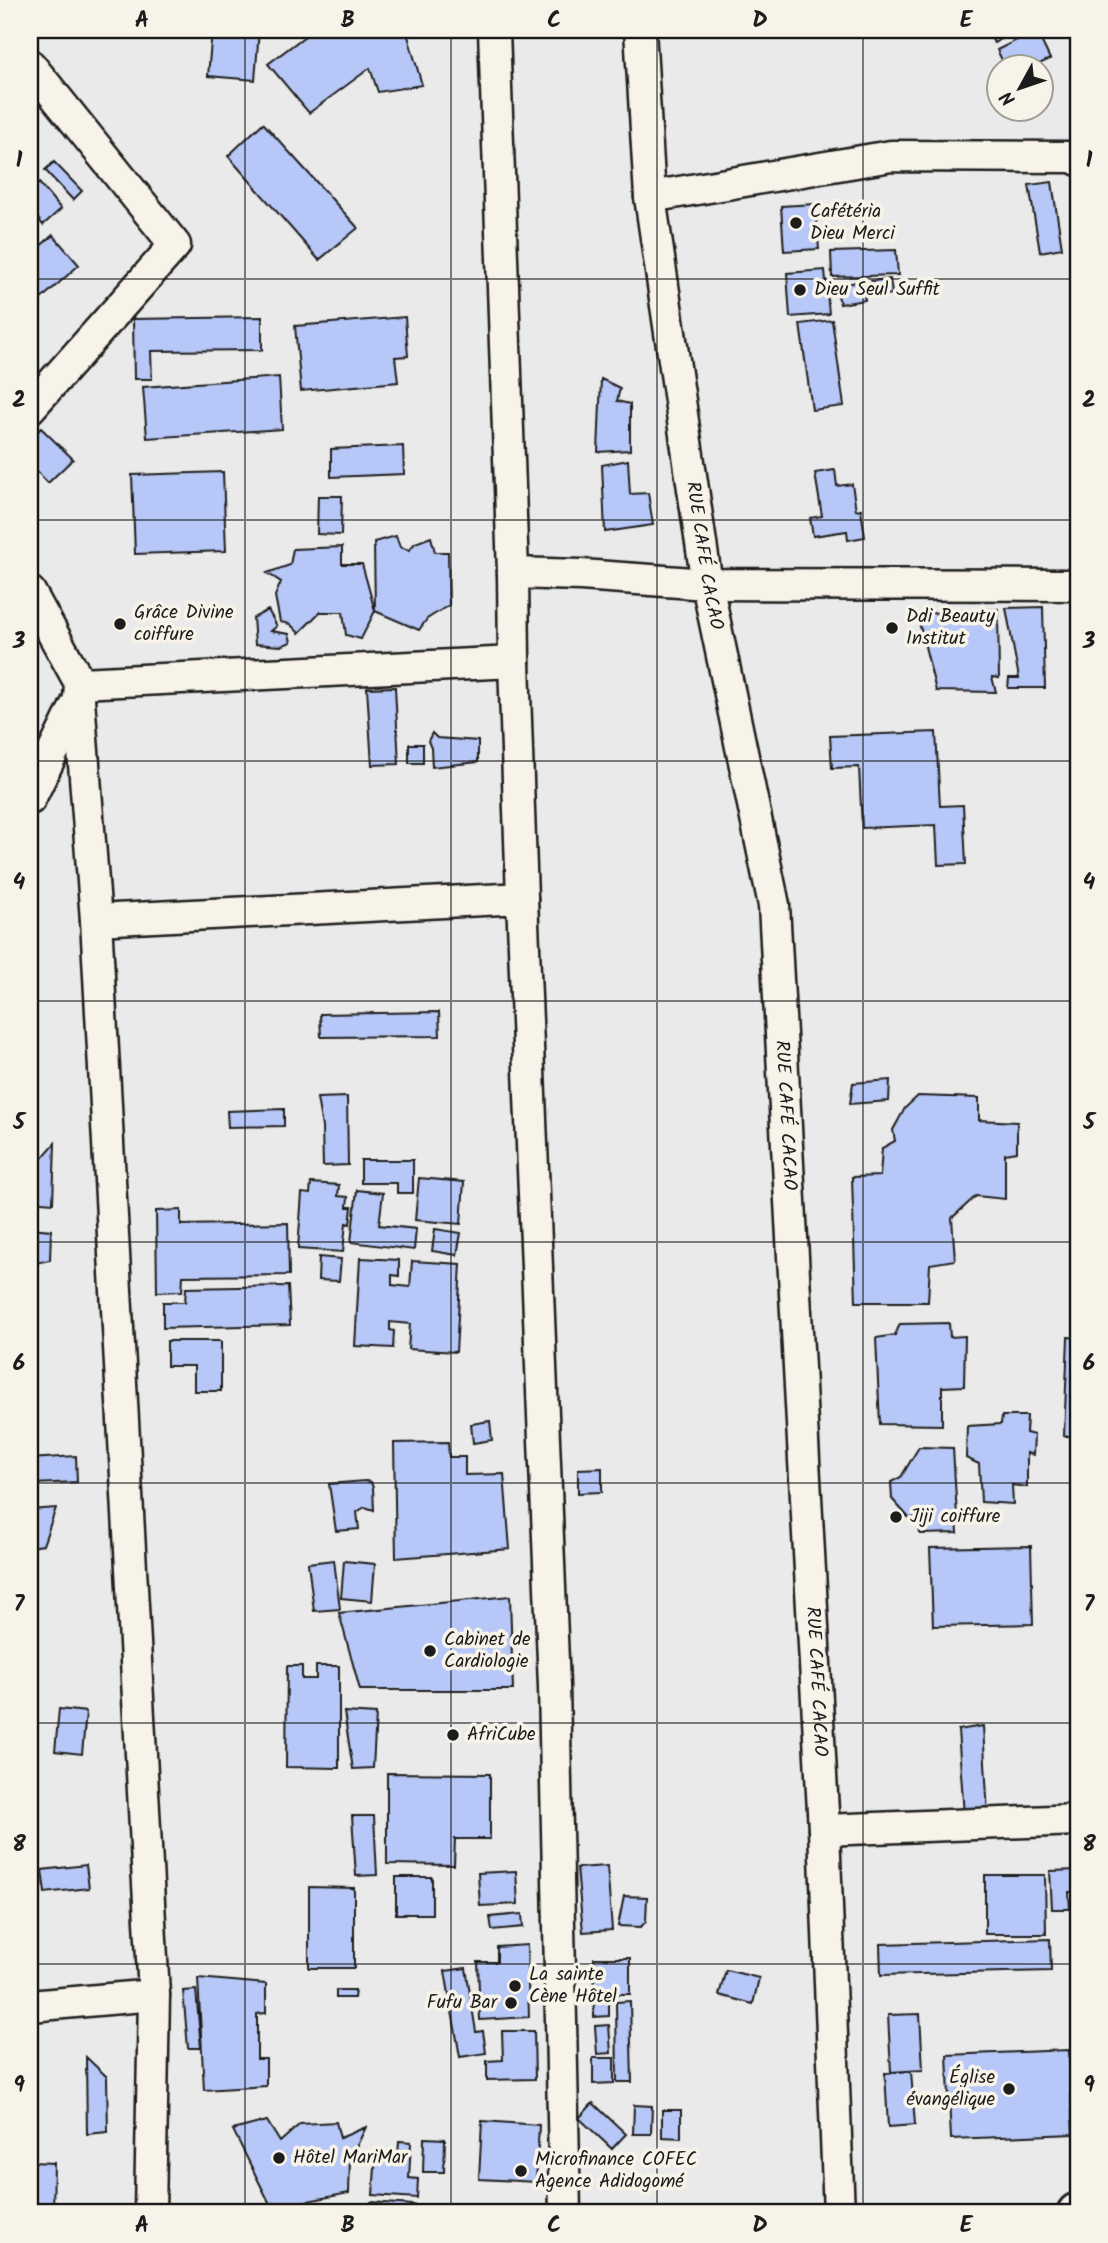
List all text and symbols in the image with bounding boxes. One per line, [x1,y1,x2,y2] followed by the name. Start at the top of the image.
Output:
[135,3,149,39] text: A
[341,3,355,39] text: B
[547,3,561,39] text: C
[752,3,768,39] text: D
[960,3,974,39] text: E
[986,52,1056,122] north arrow
[993,83,1024,112] text: N
[16,143,23,179] text: 1
[1086,143,1093,179] text: 1
[810,197,896,249] place label: Cafétéria Dieu Merci
[788,215,804,231] marker: Cafétéria Dieu Merci
[814,275,941,305] place label: Dieu Seul Suffit
[792,282,808,298] marker: Dieu Seul Suffit
[12,383,26,419] text: 2
[1082,383,1096,419] text: 2
[677,479,731,633] street label: RUE CAFÉ CACAO
[134,598,234,650] place label: Grâce Divine coiffure
[906,602,996,654] place label: Ddi Beauty Institut
[112,616,128,632] marker: Grâce Divine coiffure
[884,620,900,636] marker: Ddi Beauty Institut
[12,624,26,660] text: 3
[1082,624,1096,660] text: 3
[13,865,26,901] text: 4
[1083,865,1096,901] text: 4
[766,1039,804,1192] street label: RUE CAFÉ CACAO
[12,1105,27,1141] text: 5
[1082,1105,1097,1141] text: 5
[13,1346,25,1382] text: 6
[1083,1346,1095,1382] text: 6
[910,1502,1001,1532] place label: Jiji coiffure
[888,1509,904,1525] marker: Jiji coiffure
[14,1587,26,1623] text: 7
[1084,1587,1096,1623] text: 7
[797,1606,835,1758] street label: RUE CAFÉ CACAO
[444,1625,531,1677] place label: Cabinet de Cardiologie
[422,1643,438,1659] marker: Cabinet de Cardiologie
[467,1720,536,1750] place label: AfriCube
[445,1727,461,1743] marker: AfriCube
[12,1827,26,1863] text: 8
[1082,1827,1096,1863] text: 8
[529,1960,617,2012] place label: La sainte Cène Hôtel
[507,1978,523,1994] marker: La sainte Cène Hôtel
[427,1988,499,2018] place label: Fufu Bar
[503,1995,519,2011] marker: Fufu Bar
[906,2063,995,2115] place label: Église évangélique
[13,2068,25,2104] text: 9
[1083,2068,1095,2104] text: 9
[1001,2081,1017,2097] marker: Église évangélique
[293,2143,409,2173] place label: Hôtel MariMar
[535,2145,697,2197] place label: Microfinance COFEC Agence Adidogomé
[271,2150,287,2166] marker: Hôtel MariMar
[513,2163,529,2179] marker: Microfinance COFEC Agence Adidogomé
[135,2208,149,2243] text: A
[341,2208,355,2243] text: B
[547,2208,561,2243] text: C
[752,2208,768,2243] text: D
[960,2208,974,2243] text: E

